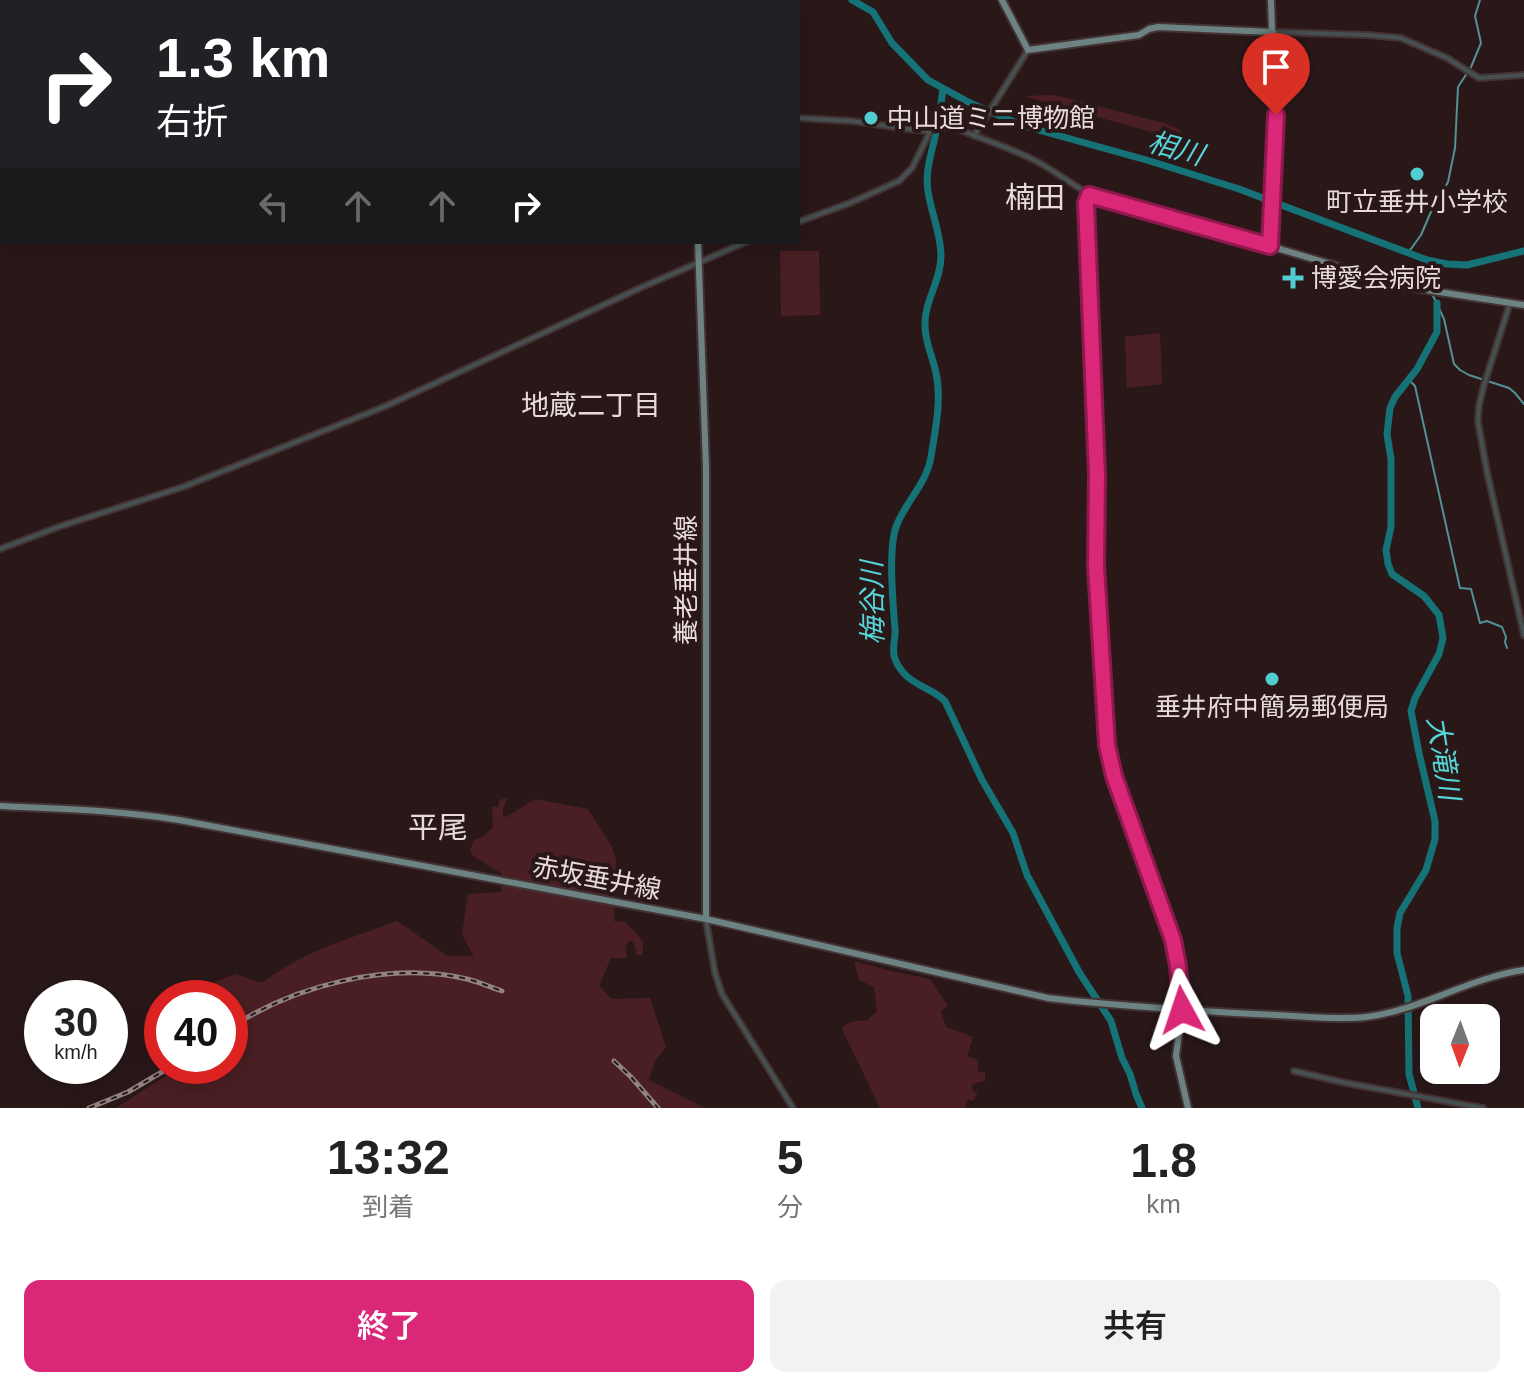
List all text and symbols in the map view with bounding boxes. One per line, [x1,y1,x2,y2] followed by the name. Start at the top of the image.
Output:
[156,26,330,89] text: 1.3 km
[24,32,128,136] icon: right
[1242,33,1310,115] pin
[1254,45,1298,89] icon: arrive
[156,101,228,142] text: 右折
[887,103,1095,133] place label: 中山道ミニ博物館
[862,109,880,127] marker: 中山道ミニ博物館
[1145,126,1210,172] water label: 相川
[1408,165,1426,183] marker: 町立垂井小学校
[1005,181,1065,214] district label: 楠田
[252,184,296,228] icon: left
[336,184,380,228] icon: ahead
[420,184,464,228] icon: ahead
[504,184,548,228] icon: right
[1326,187,1508,217] place label: 町立垂井小学校
[1311,263,1441,293] place label: 博愛会病院
[1282,267,1304,289] marker: 博愛会病院
[521,390,661,421] district label: 地蔵二丁目
[671,515,701,645] street label: 養老垂井線
[856,558,889,645] water label: 梅谷川
[1263,670,1281,688] marker: 垂井府中簡易郵便局
[1155,692,1389,722] place label: 垂井府中簡易郵便局
[1422,714,1466,805] water label: 大滝川
[408,811,468,844] district label: 平尾
[530,851,664,905] street label: 赤坂垂井線
[1140,968,1224,1052] position arrow
[144,980,248,1084] speed limit sign: 40
[54,1000,98,1044] text: 30
[1420,1004,1500,1084] north arrow
[1420,1004,1500,1084] map controls
[54,1041,98,1063] text: km/h
[327,1131,450,1184] text: 13:32
[777,1131,803,1184] text: 5
[1130,1134,1197,1187] text: 1.8
[1146,1189,1181,1219] text: km
[362,1192,414,1222] text: 到着
[777,1192,803,1222] text: 分
[24,1280,754,1372] button: 終了
[770,1280,1500,1372] button: 共有

